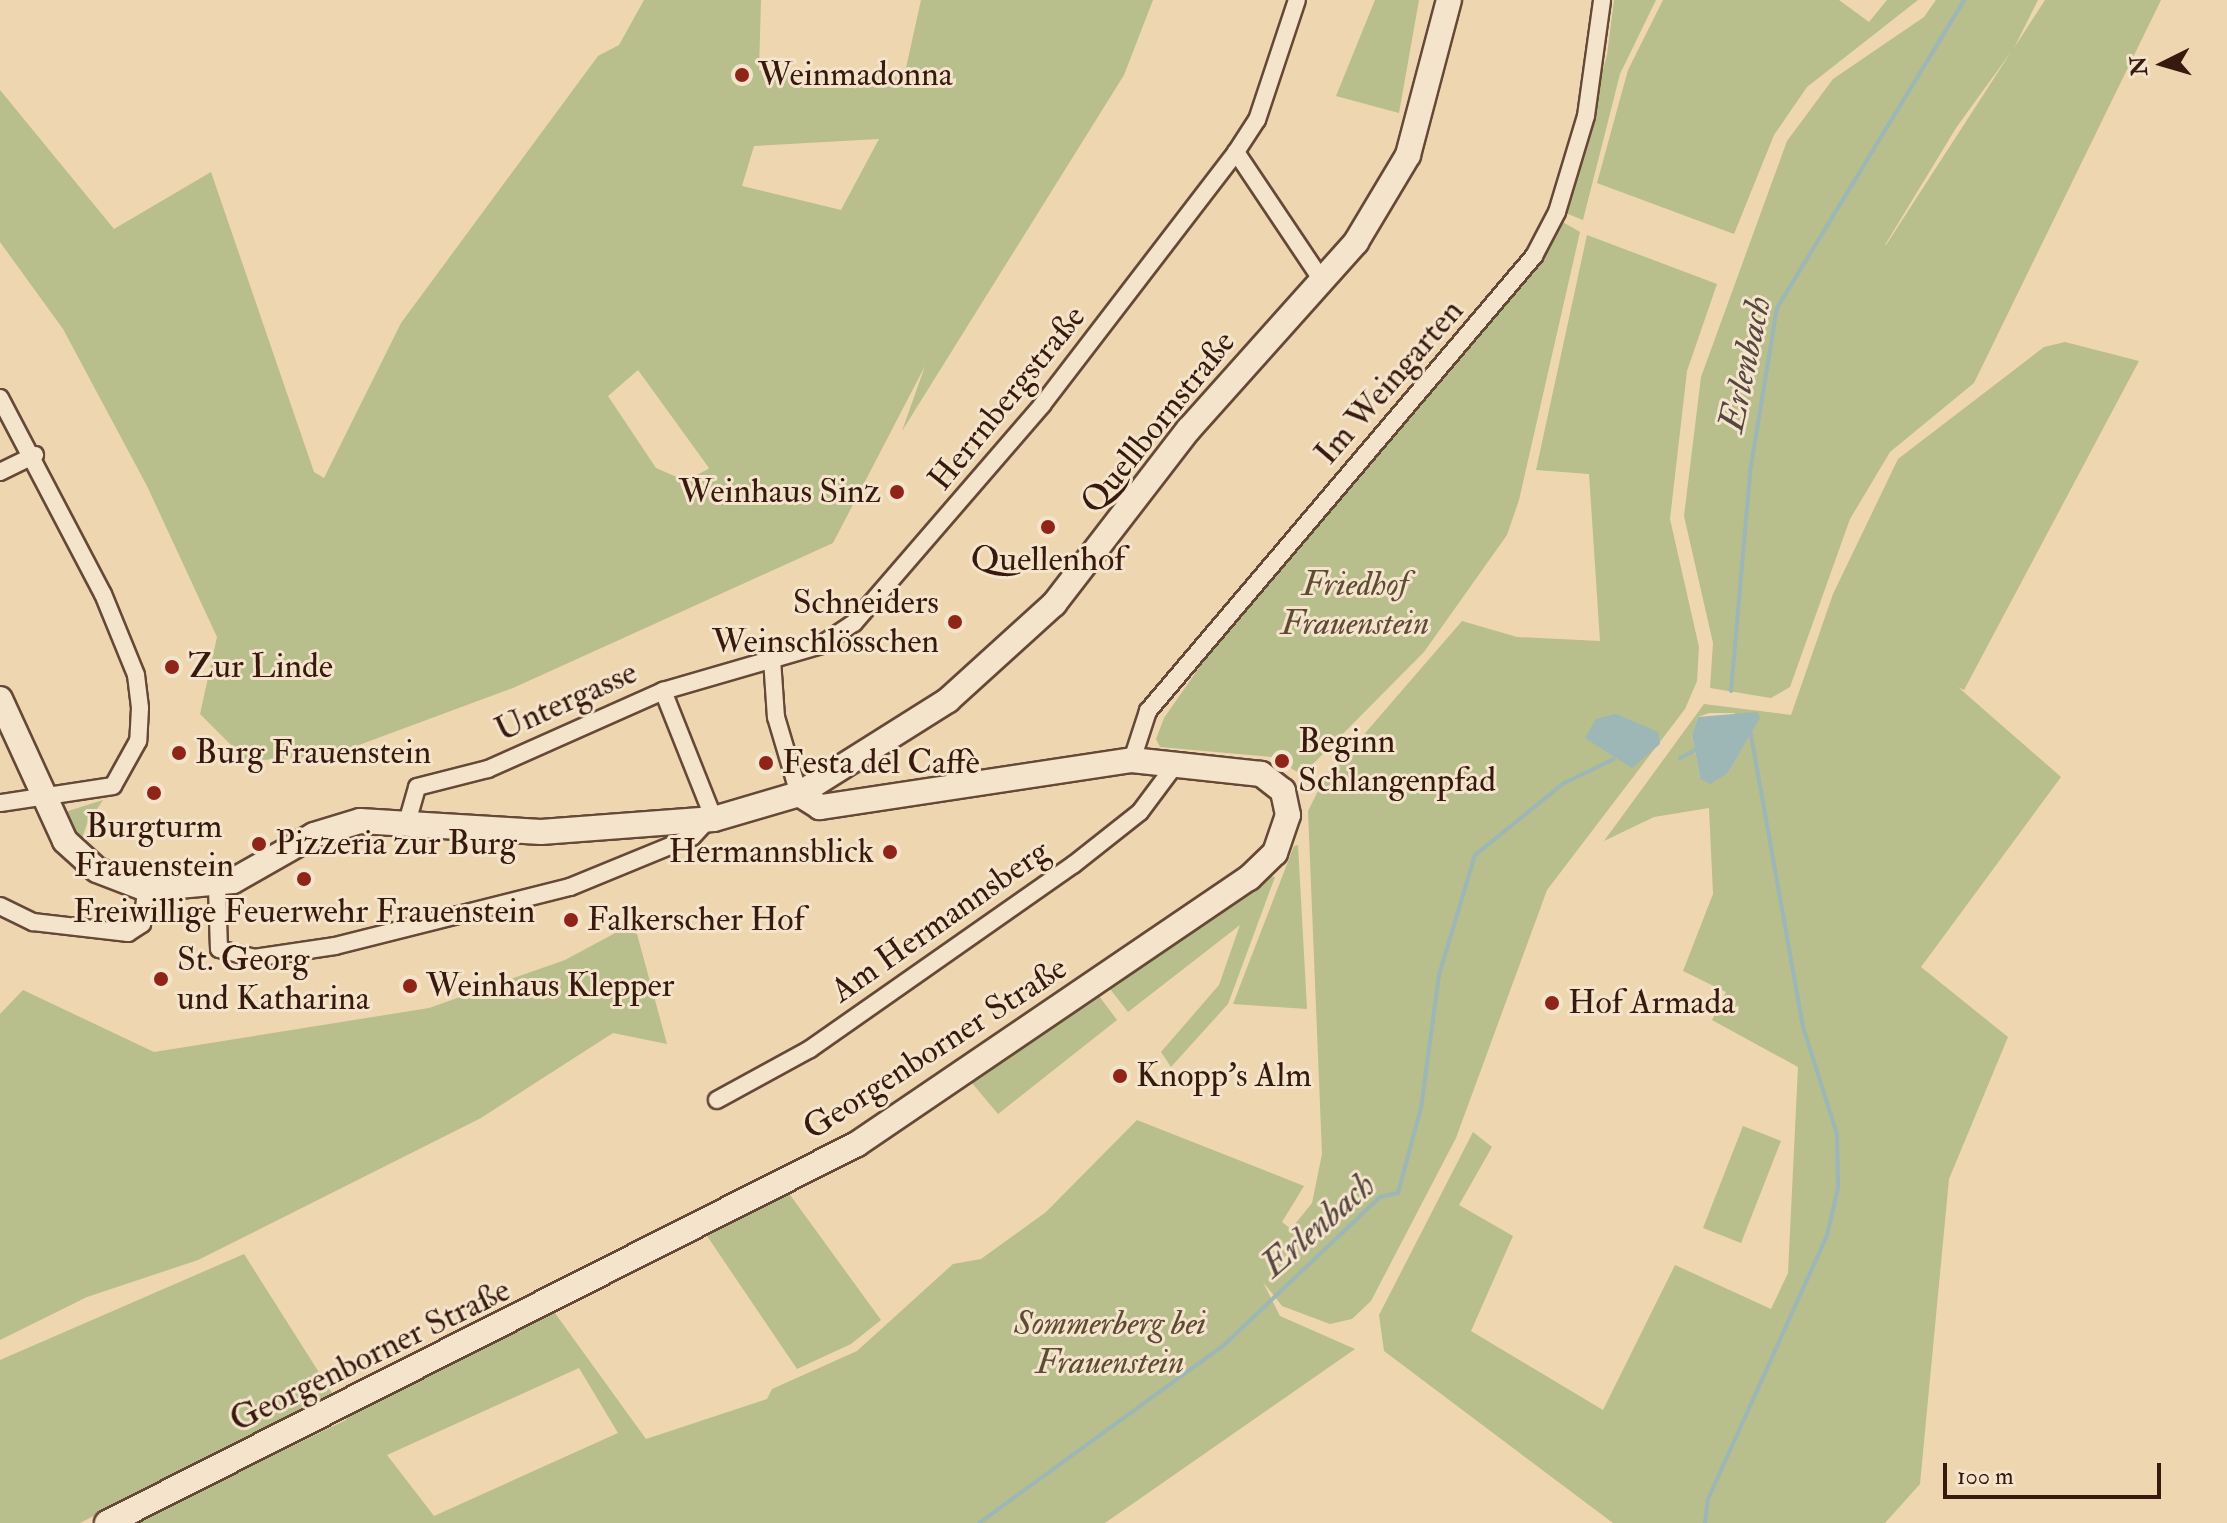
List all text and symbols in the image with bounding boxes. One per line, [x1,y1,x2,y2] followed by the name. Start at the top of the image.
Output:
[2123,24,2203,104] north arrow
[758,55,953,95] place label: Weinmadonna
[2124,55,2154,77] text: N
[733,66,751,84] marker: Weinmadonna
[1306,291,1472,473] street label: Im Weingarten
[1710,292,1780,436] water label: Erlenbach
[920,297,1094,499] street label: Herrnbergstraße
[1072,323,1244,521] street label: Quellbornstraße
[679,472,881,512] place label: Weinhaus Sinz
[888,483,906,501] marker: Weinhaus Sinz
[1039,518,1057,536] marker: Quellenhof
[971,540,1125,580] place label: Quellenhof
[1281,564,1429,644] park label: Friedhof Frauenstein
[712,582,939,662] place label: Schneiders Weinschlösschen
[946,613,964,631] marker: Schneiders Weinschlösschen
[188,647,333,687] place label: Zur Linde
[489,652,643,750] street label: Untergasse
[163,658,181,676] marker: Zur Linde
[1298,721,1496,800] place label: Beginn Schlangenpfad
[195,733,431,773] place label: Burg Frauenstein
[782,743,980,783] place label: Festa del Caffè
[170,744,188,762] marker: Burg Frauenstein
[1273,752,1291,770] marker: Beginn Schlangenpfad
[757,754,775,772] marker: Festa del Caffè
[145,784,163,802] marker: Burgturm Frauenstein
[74,806,234,886] place label: Burgturm Frauenstein
[275,824,517,864] place label: Pizzeria zur Burg
[823,831,1057,1011] street label: Am Hermannsberg
[668,832,874,872] place label: Hermannsblick
[250,835,268,853] marker: Pizzeria zur Burg
[881,843,899,861] marker: Hermannsblick
[295,870,313,888] marker: Freiwillige Feuerwehr Frauenstein
[73,892,535,932] place label: Freiwillige Feuerwehr Frauenstein
[587,900,805,940] place label: Falkerscher Hof
[562,911,580,929] marker: Falkerscher Hof
[177,939,370,1018] place label: St. Georg und Katharina
[795,947,1075,1149] street label: Georgenborner Straße
[426,966,674,1006] place label: Weinhaus Klepper
[152,970,170,988] marker: St. Georg und Katharina
[401,977,419,995] marker: Weinhaus Klepper
[1568,983,1735,1023] place label: Hof Armada
[1543,994,1561,1012] marker: Hof Armada
[1136,1056,1312,1096] place label: Knopp's Alm
[1111,1067,1129,1085] marker: Knopp's Alm
[1252,1164,1384,1286] water label: Erlenbach
[223,1269,517,1441] street label: Georgenborner Straße
[1014,1303,1206,1382] park label: Sommerberg bei Frauenstein
[1947,1447,2165,1497] scale bar
[1957,1461,2014,1492] text: 100 m

